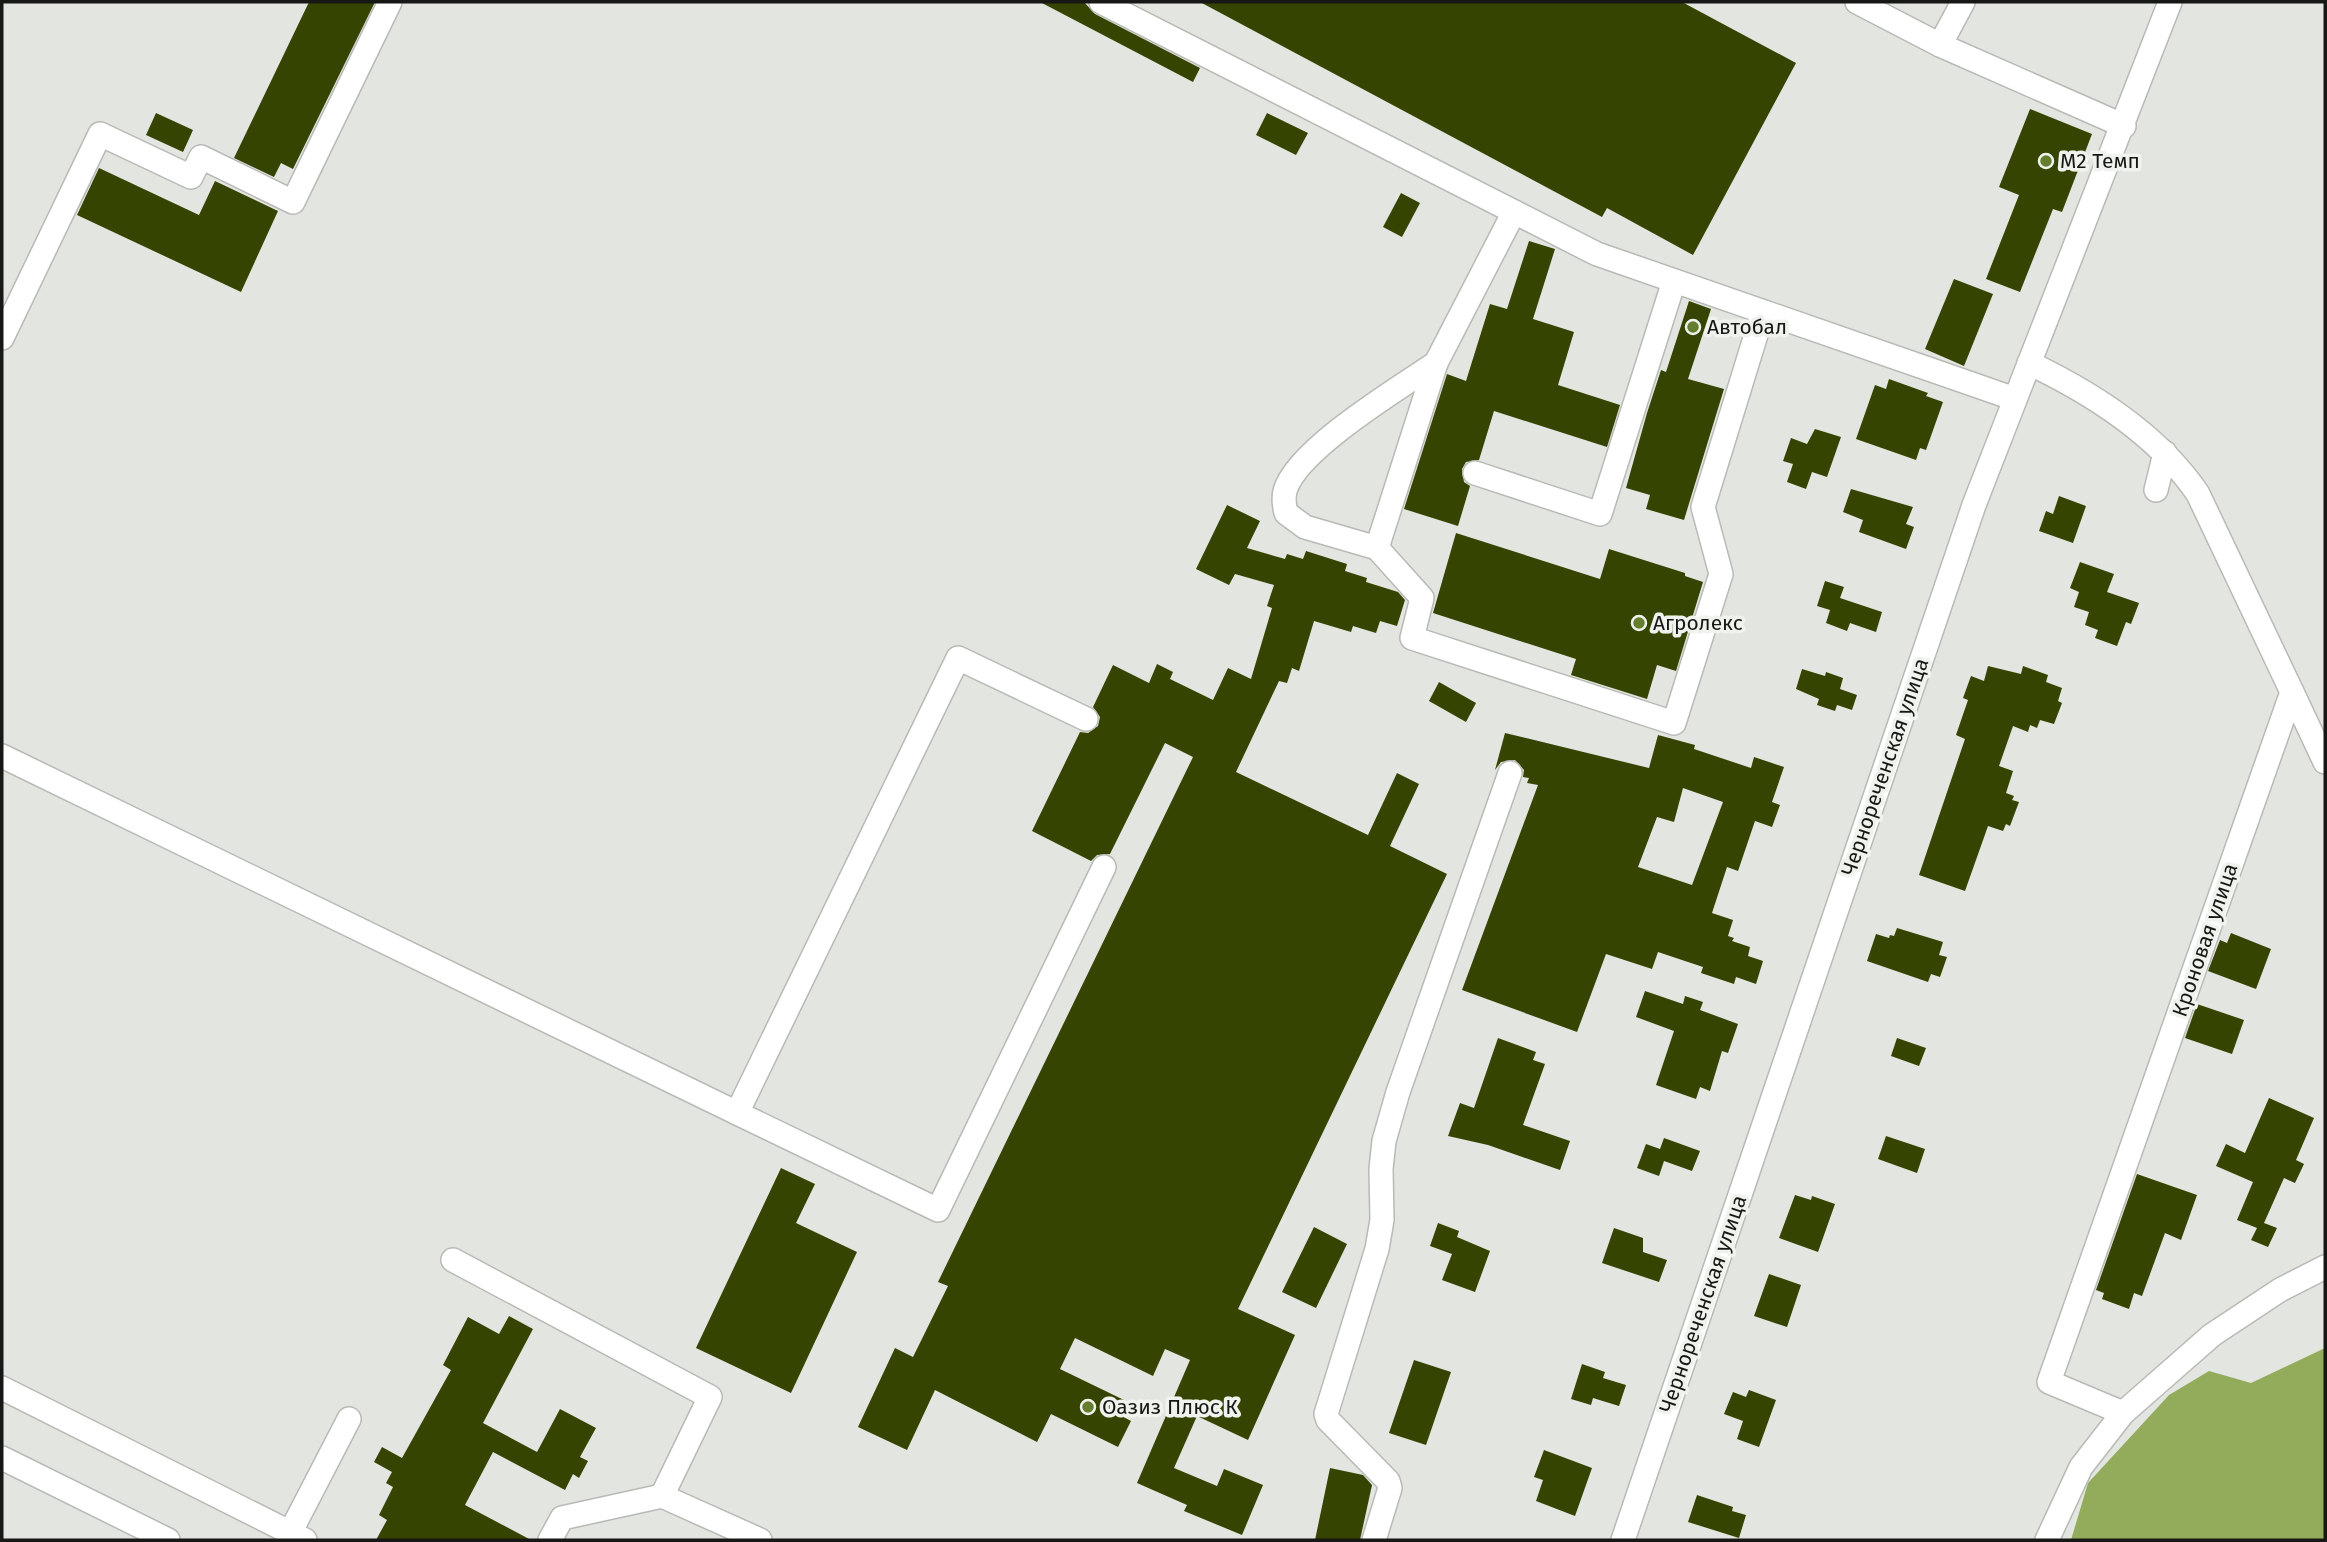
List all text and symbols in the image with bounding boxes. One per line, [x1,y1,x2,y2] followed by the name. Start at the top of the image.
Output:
[2060,148,2140,174] place label: М2 Темп
[2038,153,2054,169] marker: М2 Темп
[1707,314,1787,340] place label: Автобал
[1685,319,1701,335] marker: Автобал
[1653,610,1743,636] place label: Агролекс
[1631,615,1647,631] marker: Агролекс
[1835,655,1935,879] street label: Чернореченская улица
[2167,860,2243,1020] street label: Кроновая улица
[1653,1192,1753,1416] street label: Чернореченская улица
[1102,1394,1238,1420] place label: Оазиз Плюс К
[1080,1399,1096,1415] marker: Оазиз Плюс К

